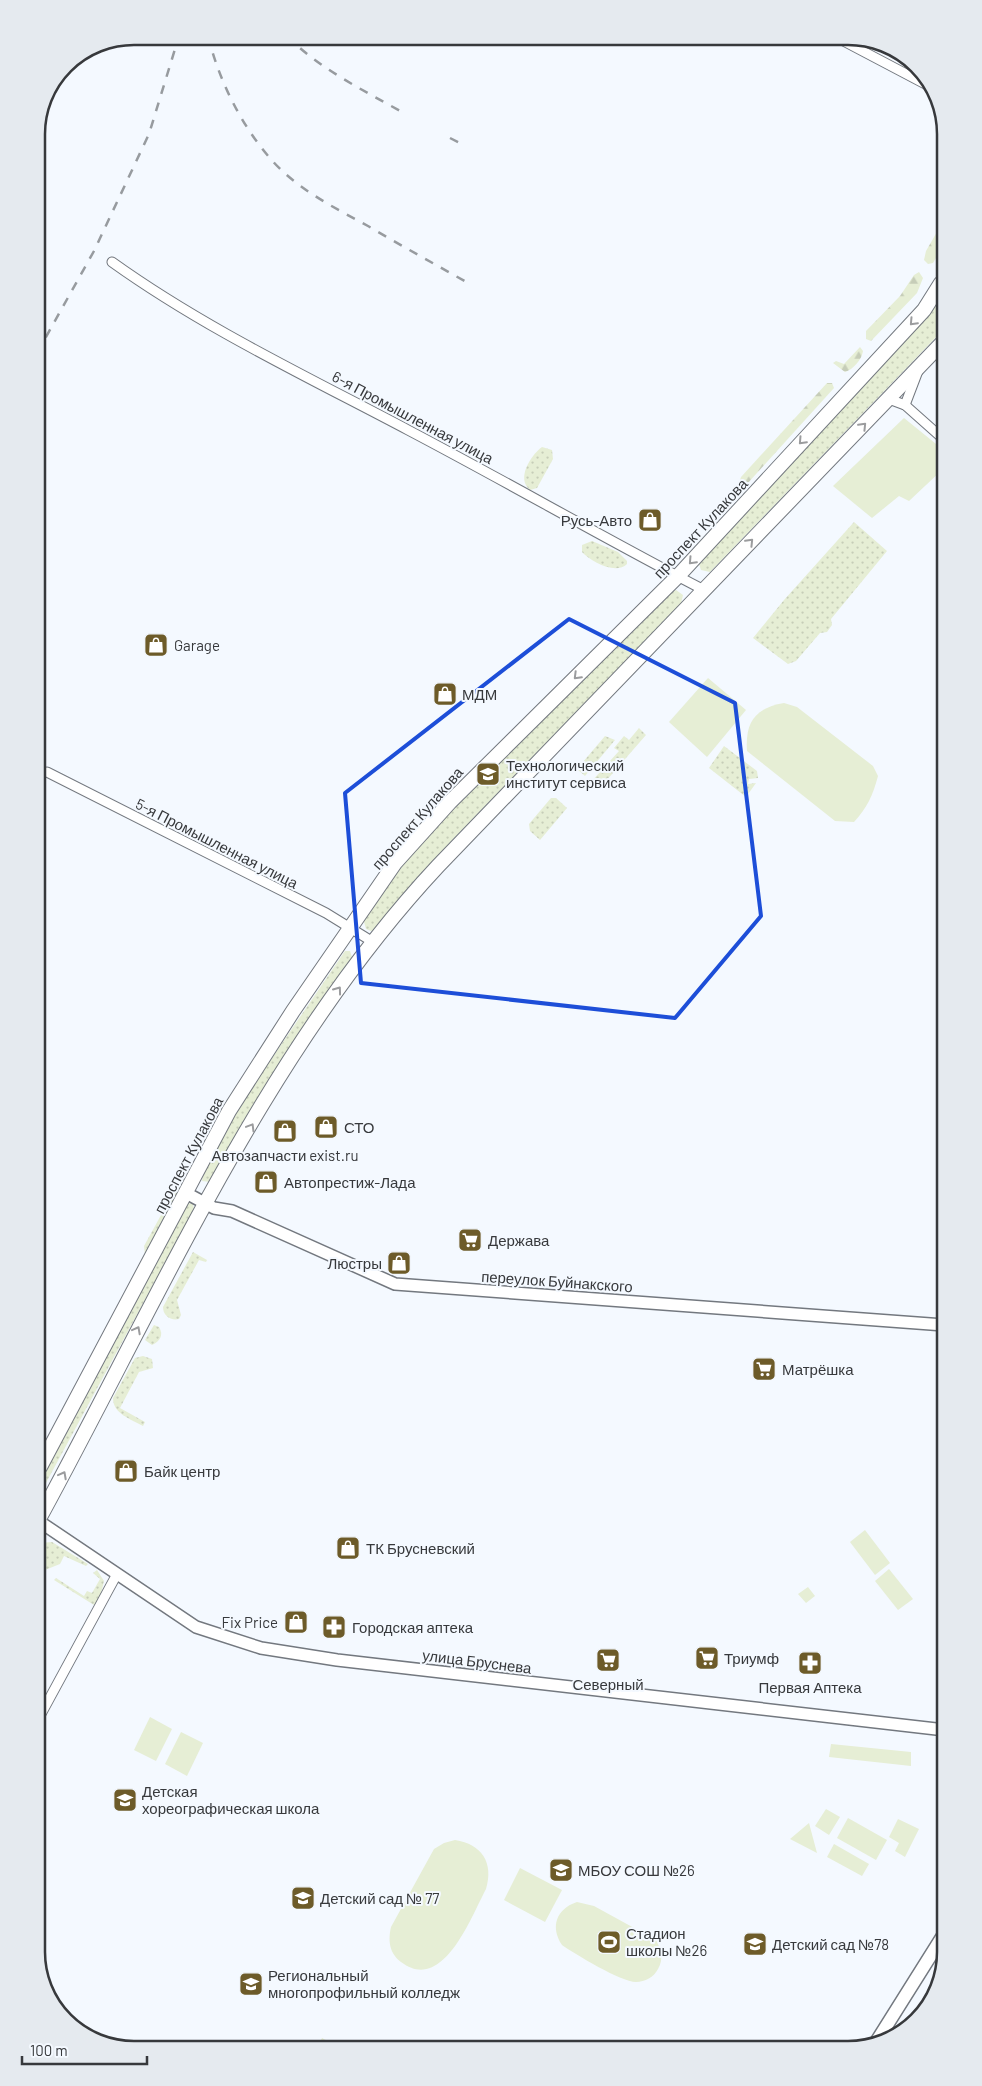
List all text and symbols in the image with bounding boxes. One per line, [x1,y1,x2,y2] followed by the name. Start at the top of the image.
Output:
[910,317,919,326] one-way arrow
[329,367,497,467] street label: 6-я Промышленная улица
[857,422,866,431] one-way arrow
[799,436,808,445] one-way arrow
[649,474,751,582] street label: проспект Кулакова
[637,507,663,533] shop icon: Русь-Авто
[561,511,632,529] place label: Русь-Авто
[744,539,753,548] one-way arrow
[689,555,698,564] one-way arrow
[143,632,169,658] shop icon: Garage
[174,636,220,654] place label: Garage
[574,670,583,679] one-way arrow
[432,681,458,707] shop icon: МДМ
[462,685,497,703] place label: МДМ
[506,756,627,791] place label: Технологический институт сервиса
[475,761,501,787] school or university icon: Технологический институт сервиса
[368,763,467,873] street label: проспект Кулакова
[133,794,302,892] street label: 5-я Промышленная улица
[332,986,341,996] one-way arrow
[150,1093,227,1216] street label: проспект Кулакова
[313,1114,339,1140] shop icon: СТО
[272,1118,298,1144] shop icon: Автозапчасти exist.ru
[344,1118,375,1136] place label: СТО
[244,1123,254,1132] one-way arrow
[212,1146,358,1164] place label: Автозапчасти exist.ru
[253,1169,279,1195] shop icon: Автопрестиж-Лада
[284,1173,416,1191] place label: Автопрестиж-Лада
[457,1227,483,1253] supermarket icon: Держава
[488,1231,550,1249] place label: Держава
[386,1250,412,1276] shop icon: Люстры
[327,1254,382,1272] place label: Люстры
[481,1267,633,1295] street label: переулок Буйнакского
[131,1326,141,1335] one-way arrow
[751,1356,777,1382] supermarket icon: Матрёшка
[782,1360,854,1378] place label: Матрёшка
[113,1458,139,1484] shop icon: Байк центр
[144,1462,220,1480] place label: Байк центр
[57,1471,67,1480] one-way arrow
[335,1535,361,1561] shop icon: ТК Брусневский
[366,1539,475,1557] place label: ТК Брусневский
[283,1609,309,1635] shop icon: Fix Price
[222,1613,278,1631] place label: Fix Price
[321,1614,347,1640] pharmacy icon: Городская аптека
[352,1618,474,1636] place label: Городская аптека
[421,1645,533,1677] street label: улица Бруснева
[694,1645,720,1671] supermarket icon: Триумф
[595,1647,621,1673] supermarket icon: Северный
[724,1649,779,1667] place label: Триумф
[797,1650,823,1676] pharmacy icon: Первая Аптека
[572,1675,644,1693] place label: Северный
[758,1678,862,1696] place label: Первая Аптека
[142,1782,320,1817] place label: Детская хореографическая школа
[112,1787,138,1813] school or university icon: Детская хореографическая школа
[548,1857,574,1883] school or university icon: МБОУ СОШ №26
[578,1861,695,1879] place label: МБОУ СОШ №26
[290,1885,316,1911] school or university icon: Детский сад № 77
[320,1889,439,1907] place label: Детский сад № 77
[626,1924,707,1959] place label: Стадион школы №26
[596,1929,622,1955] sports icon: Стадион школы №26
[742,1931,768,1957] school or university icon: Детский сад №78
[772,1935,889,1953] place label: Детский сад №78
[268,1966,460,2001] place label: Региональный многопрофильный колледж
[238,1971,264,1997] school or university icon: Региональный многопрофильный колледж
[22,2034,148,2066] scale bar
[30,2041,68,2059] text: 100 m

